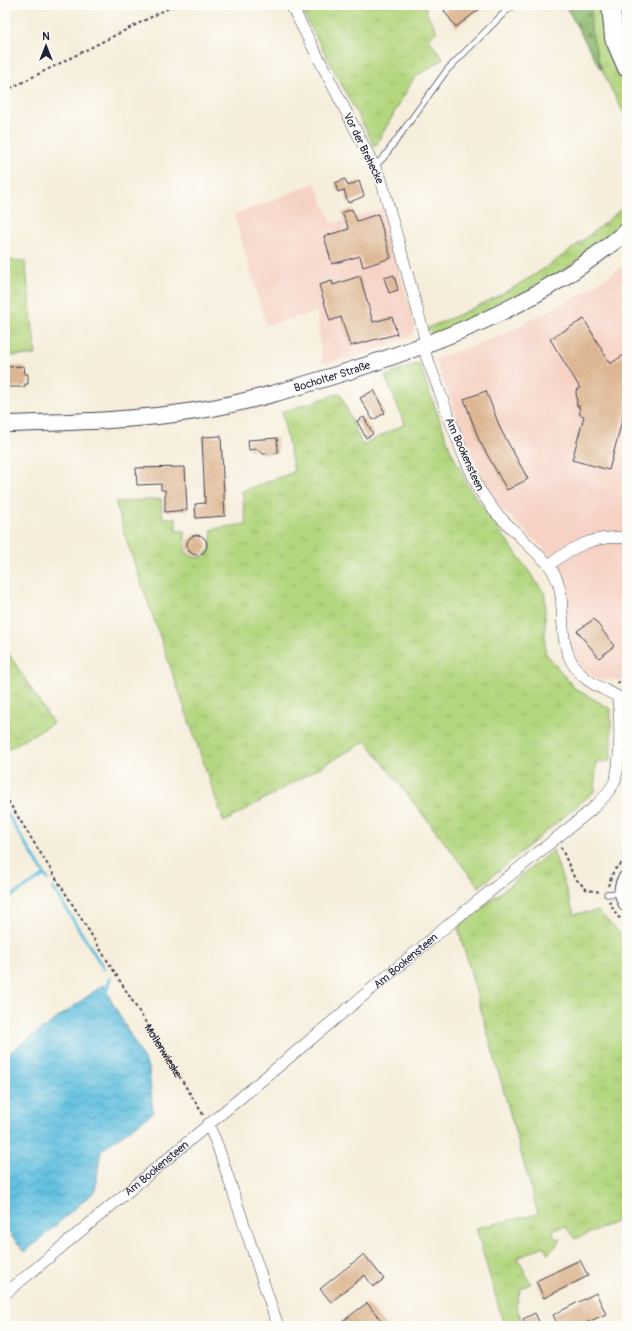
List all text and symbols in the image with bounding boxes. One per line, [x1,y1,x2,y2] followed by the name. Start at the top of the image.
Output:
[26,26,66,66] north arrow
[42,30,50,43] text: N
[341,110,387,186] street label: Vor der Brehecke
[292,358,373,395] street label: Bocholter Straße
[443,415,487,493] street label: Am Bookensteen
[371,931,440,991] street label: Am Bookensteen
[142,1022,185,1081] street label: Mollenwieske
[122,1138,191,1199] street label: Am Bookensteen

